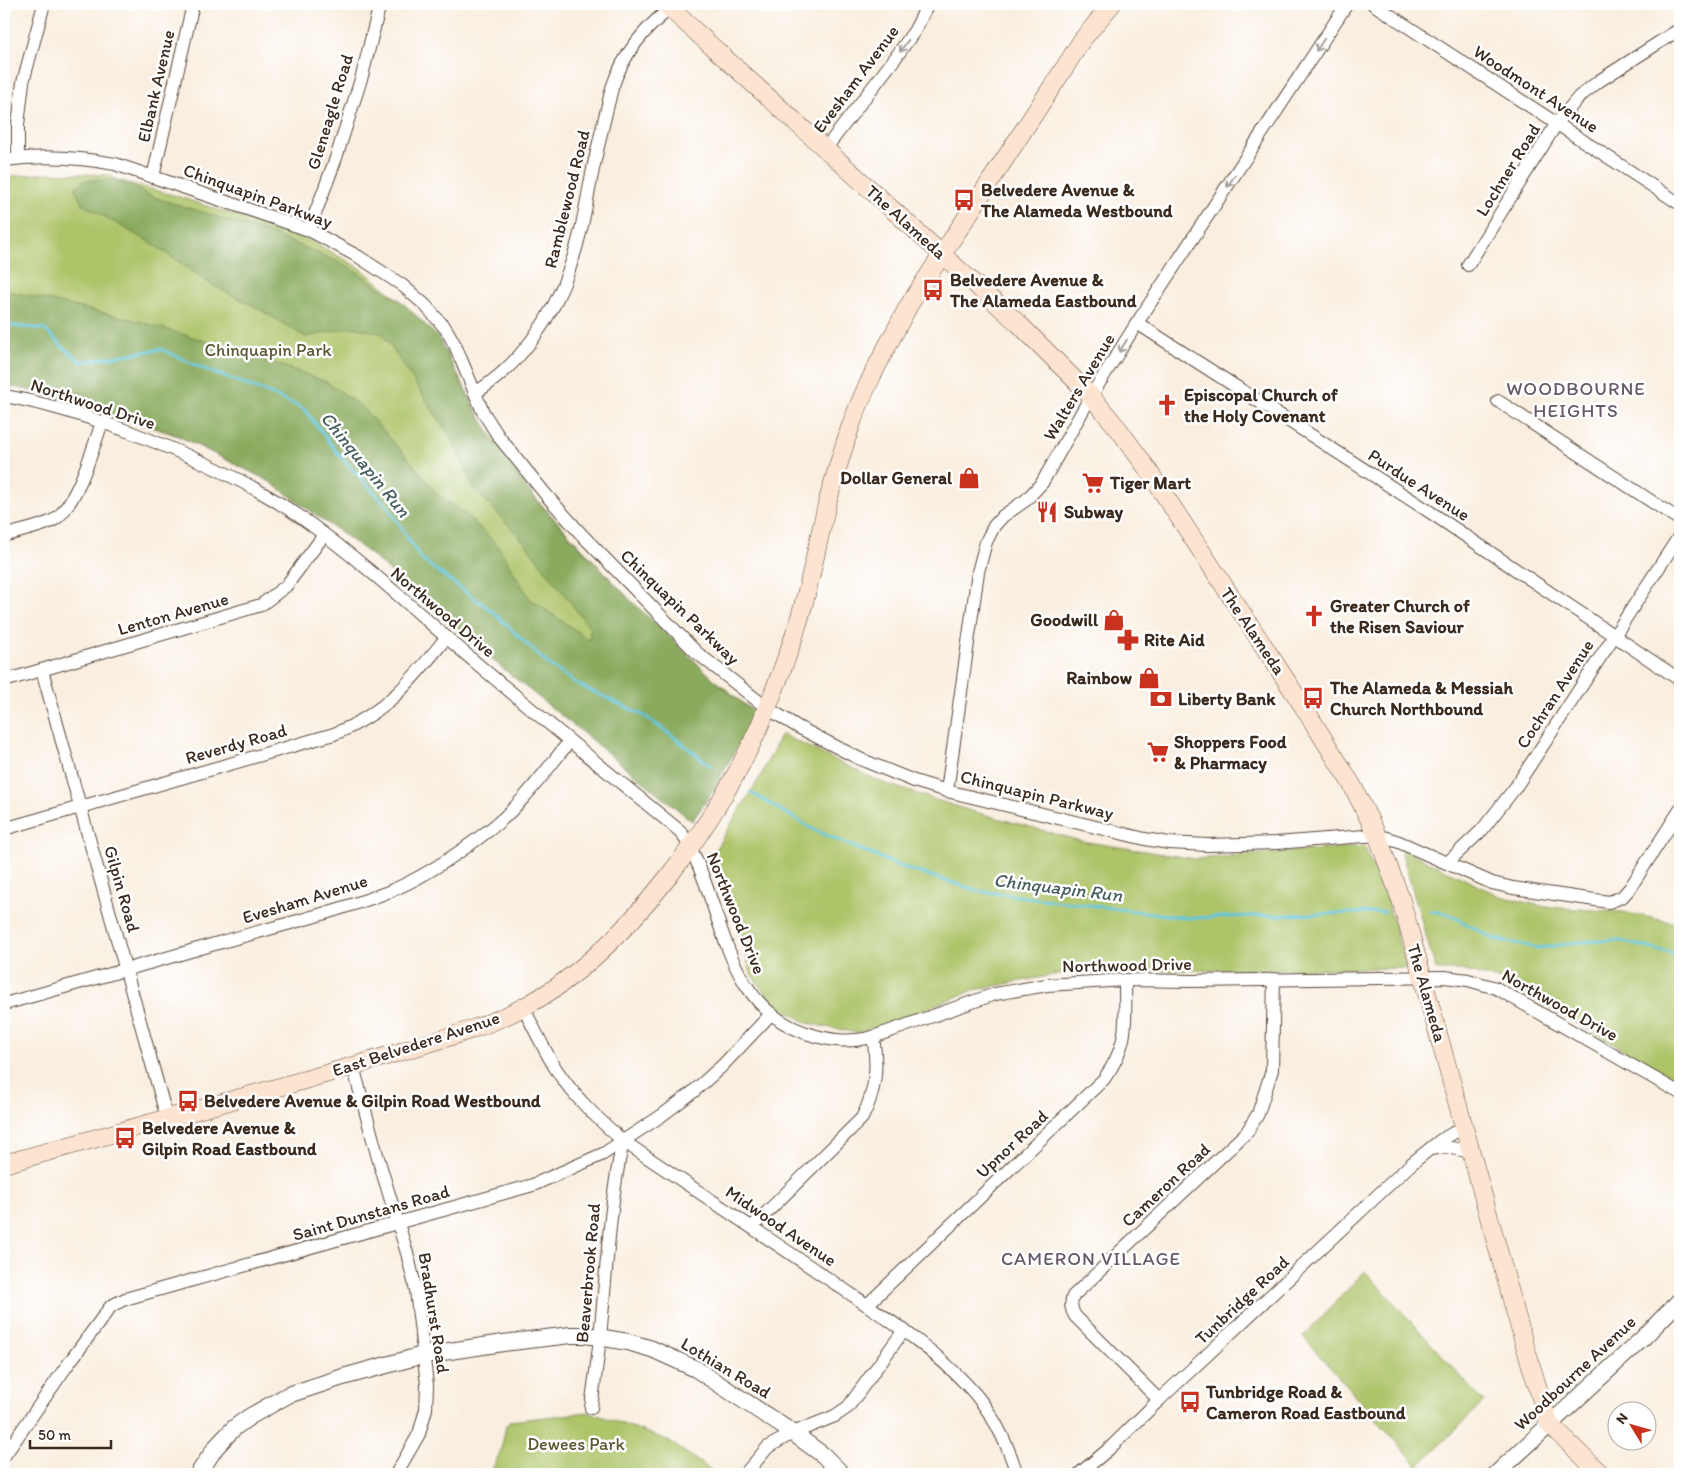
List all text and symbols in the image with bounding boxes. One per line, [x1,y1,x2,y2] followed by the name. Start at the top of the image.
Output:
[808,21,904,137] street label: Evesham Avenue
[132,28,180,144] street label: Elbank Avenue
[1315,37,1325,51] one-way arrow
[899,39,909,53] one-way arrow
[1469,40,1603,138] street label: Woodmont Avenue
[302,51,358,172] street label: Gleneagle Road
[1471,119,1545,220] street label: Lochner Road
[539,127,595,270] street label: Ramblewood Road
[180,159,336,233] street label: Chinquapin Parkway
[1226,173,1236,187] one-way arrow
[980,179,1173,222] place label: Belvedere Avenue & The Alameda Westbound
[861,180,951,264] street label: The Alameda
[951,187,977,213] bus stop icon: Belvedere Avenue & The Alameda Westbound
[949,269,1137,312] place label: Belvedere Avenue & The Alameda Eastbound
[920,277,946,303] bus stop icon: Belvedere Avenue & The Alameda Eastbound
[1038,329,1120,445] street label: Walters Avenue
[1117,338,1127,352] one-way arrow
[204,339,332,361] park label: Chinquapin Park
[28,374,158,434] street label: Northwood Drive
[1506,377,1646,422] district label: WOODBOURNE HEIGHTS
[1184,384,1339,427] place label: Episcopal Church of the Holy Covenant
[1154,392,1180,418] church icon: Episcopal Church of the Holy Covenant
[316,407,415,522] water label: Chinquapin Run
[1364,444,1474,526] street label: Purdue Avenue
[956,465,982,491] shop icon: Dollar General
[840,467,953,489] place label: Dollar General
[1080,470,1106,496] supermarket icon: Tiger Mart
[1109,472,1191,494] place label: Tiger Mart
[1034,499,1060,525] restaurant icon: Subway
[1064,501,1124,523] place label: Subway
[616,544,745,670] street label: Chinquapin Parkway
[386,562,500,662] street label: Northwood Drive
[1216,583,1291,680] street label: The Alameda
[115,588,231,640] street label: Lenton Avenue
[1330,595,1470,638] place label: Greater Church of the Risen Saviour
[1301,603,1327,629] church icon: Greater Church of the Risen Saviour
[1101,607,1127,633] shop icon: Goodwill
[1030,609,1099,631] place label: Goodwill
[1115,627,1141,653] pharmacy icon: Rite Aid
[1144,629,1205,651] place label: Rite Aid
[1511,635,1599,753] street label: Cochran Avenue
[1136,665,1162,691] shop icon: Rainbow
[1066,667,1133,689] place label: Rainbow
[1329,677,1513,720] place label: The Alameda & Messiah Church Northbound
[1300,685,1326,711] bus stop icon: The Alameda & Messiah Church Northbound
[1148,686,1174,712] bank icon: Liberty Bank
[1178,688,1276,710] place label: Liberty Bank
[183,719,290,769] street label: Reverdy Road
[1174,731,1287,774] place label: Shoppers Food & Pharmacy
[1145,739,1171,765] supermarket icon: Shoppers Food & Pharmacy
[958,765,1116,825] street label: Chinquapin Parkway
[99,843,145,935] street label: Gilpin Road
[702,849,770,977] street label: Northwood Drive
[992,868,1124,907] water label: Chinquapin Run
[240,870,370,928] street label: Evesham Avenue
[1402,941,1452,1045] street label: The Alameda
[1062,953,1192,977] street label: Northwood Drive
[1498,964,1622,1046] street label: Northwood Drive
[330,1007,502,1081] street label: East Belvedere Avenue
[175,1088,201,1114] bus stop icon: Belvedere Avenue & Gilpin Road Westbound
[204,1090,541,1112] place label: Belvedere Avenue & Gilpin Road Westbound
[971,1105,1053,1183] street label: Upnor Road
[142,1117,317,1160] place label: Belvedere Avenue & Gilpin Road Eastbound
[112,1125,138,1151] bus stop icon: Belvedere Avenue & Gilpin Road Eastbound
[1117,1138,1215,1232] street label: Cameron Road
[290,1180,452,1246] street label: Saint Dunstans Road
[721,1181,841,1271] street label: Midwood Avenue
[571,1202,605,1344] street label: Beaverbrook Road
[1001,1247,1181,1270] district label: CAMERON VILLAGE
[414,1251,454,1375] street label: Bradhurst Road
[1190,1251,1294,1349] street label: Tunbridge Road
[1509,1311,1641,1435] street label: Woodbourne Avenue
[677,1333,775,1404] street label: Lothian Road
[1205,1381,1406,1424] place label: Tunbridge Road & Cameron Road Eastbound
[1177,1389,1203,1415] bus stop icon: Tunbridge Road & Cameron Road Eastbound
[1606,1400,1656,1450] north arrow
[1612,1410,1632,1427] text: N
[30,1418,111,1450] scale bar
[38,1426,71,1444] text: 50 m
[527,1433,625,1455] park label: Dewees Park

